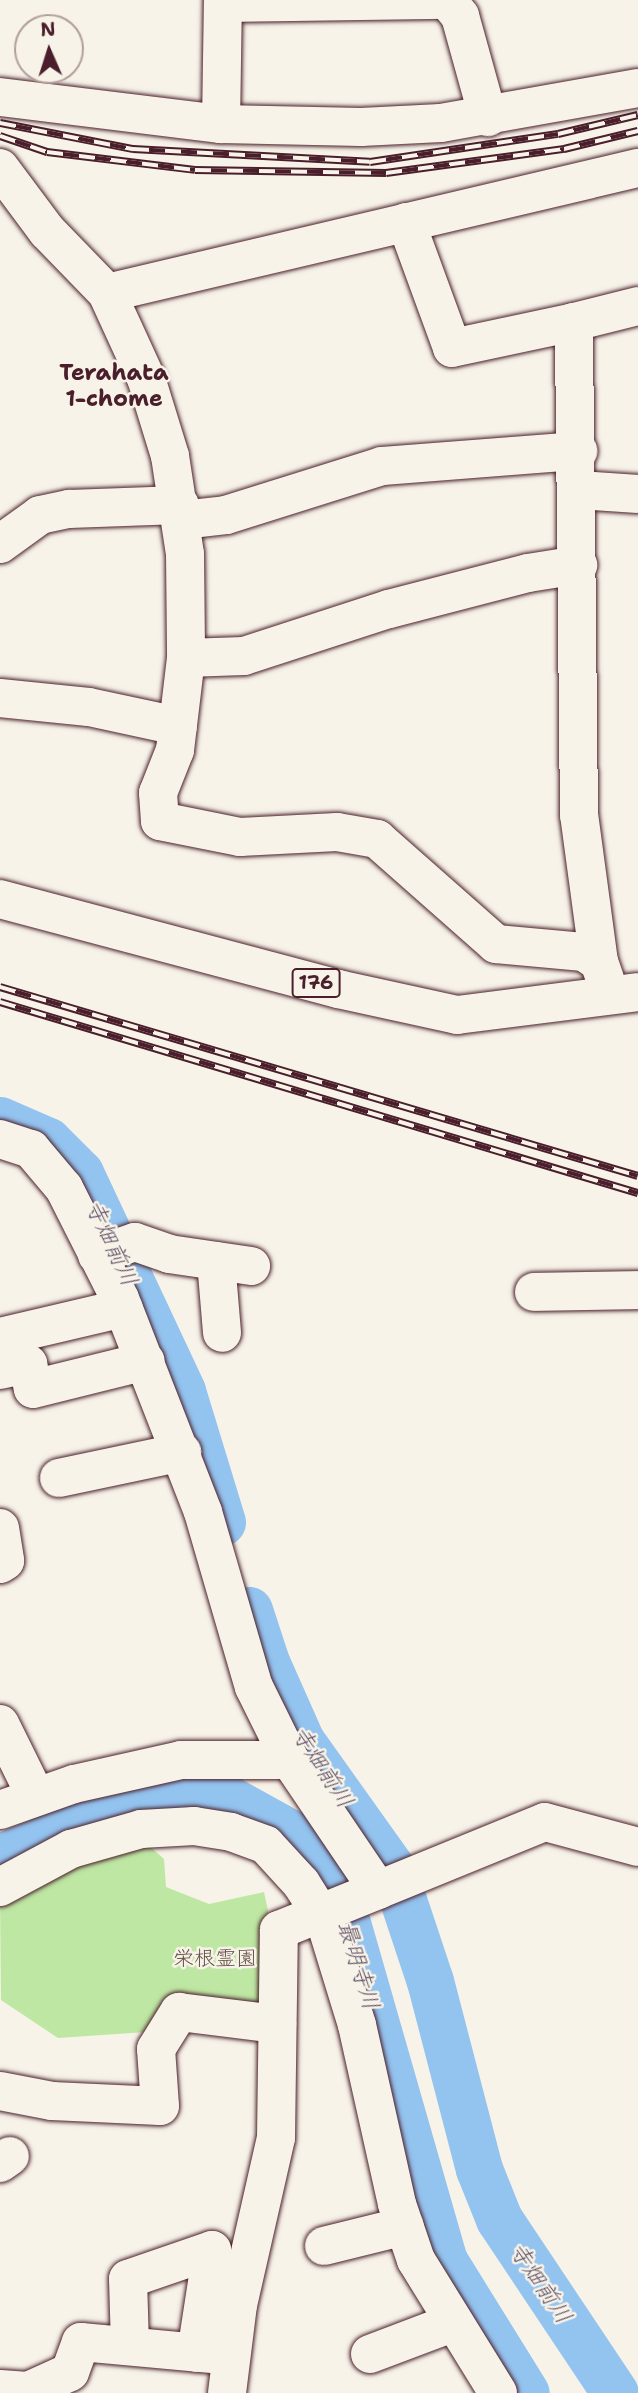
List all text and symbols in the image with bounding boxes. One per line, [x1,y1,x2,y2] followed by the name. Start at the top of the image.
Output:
[14,14,84,84] north arrow
[40,17,56,42] text: N
[59,358,169,412] district label: Terahata 1-chome
[292,967,340,998] road number: 176
[80,1195,144,1291] water label: 寺畑前川
[286,1721,360,1813] water label: 寺畑前川
[332,1917,386,2013] water label: 最明寺川
[173,1945,257,1971] park label: 栄根霊園
[504,2237,578,2329] water label: 寺畑前川

